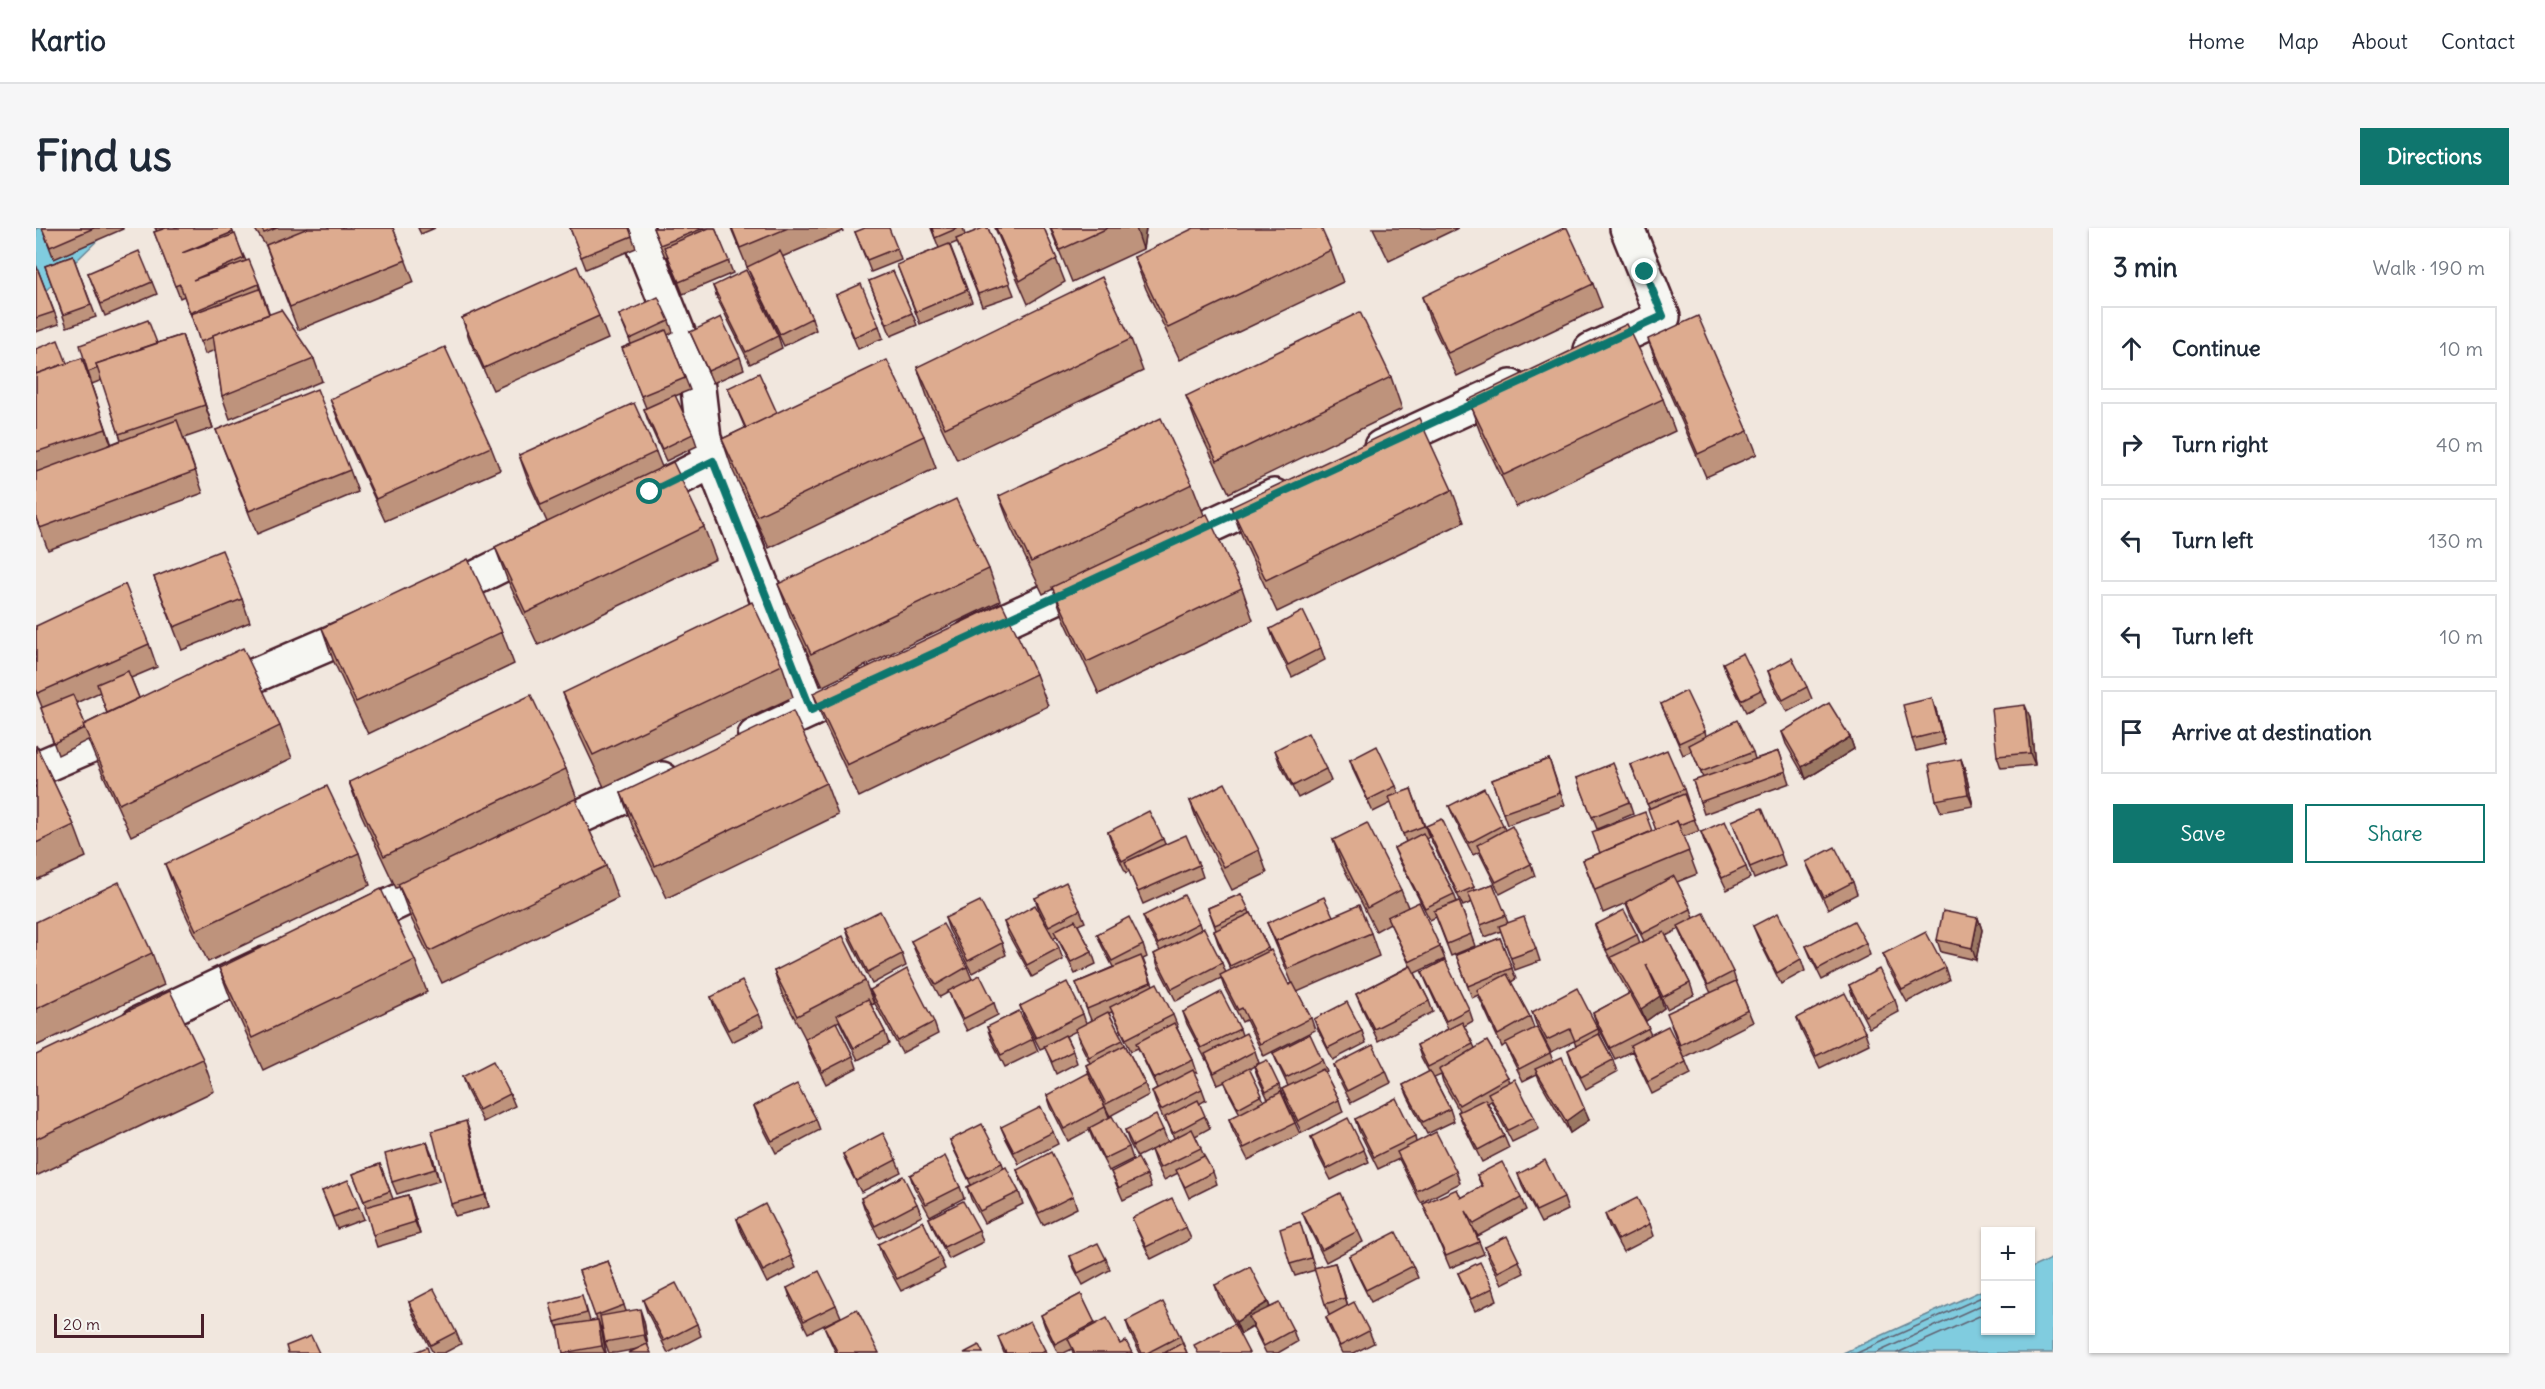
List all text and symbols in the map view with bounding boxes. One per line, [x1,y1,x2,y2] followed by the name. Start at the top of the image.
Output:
[30,23,106,59] text: Kartio
[2188,28,2245,55] text: Home
[2278,28,2319,55] text: Map
[2352,28,2408,55] text: About
[2441,28,2515,55] text: Contact
[2360,128,2509,185] button: Directions
[36,130,172,182] text: Find us
[2113,251,2178,284] text: 3 min
[2373,255,2485,280] text: Walk · 190 m
[1631,258,1657,284] route end
[2115,332,2148,365] icon: ahead
[2172,334,2261,362] text: Continue
[2440,336,2483,361] text: 10 m
[2115,428,2148,461] icon: right
[2172,430,2268,458] text: Turn right
[2436,432,2483,457] text: 40 m
[636,478,662,504] route start
[2115,524,2148,557] icon: left
[2172,526,2253,554] text: Turn left
[2428,528,2483,553] text: 130 m
[2115,620,2148,653] icon: left
[2172,622,2253,650] text: Turn left
[2440,624,2483,649] text: 10 m
[2115,716,2148,749] icon: arrive
[2172,718,2372,746] text: Arrive at destination
[2113,804,2293,863] button: Save
[2305,804,2485,863] button: Share
[1981,1227,2035,1335] map controls
[1981,1227,2035,1281] button: +
[1981,1281,2035,1335] button: −
[54,1311,204,1338] scale bar
[63,1314,100,1334] text: 20 m

